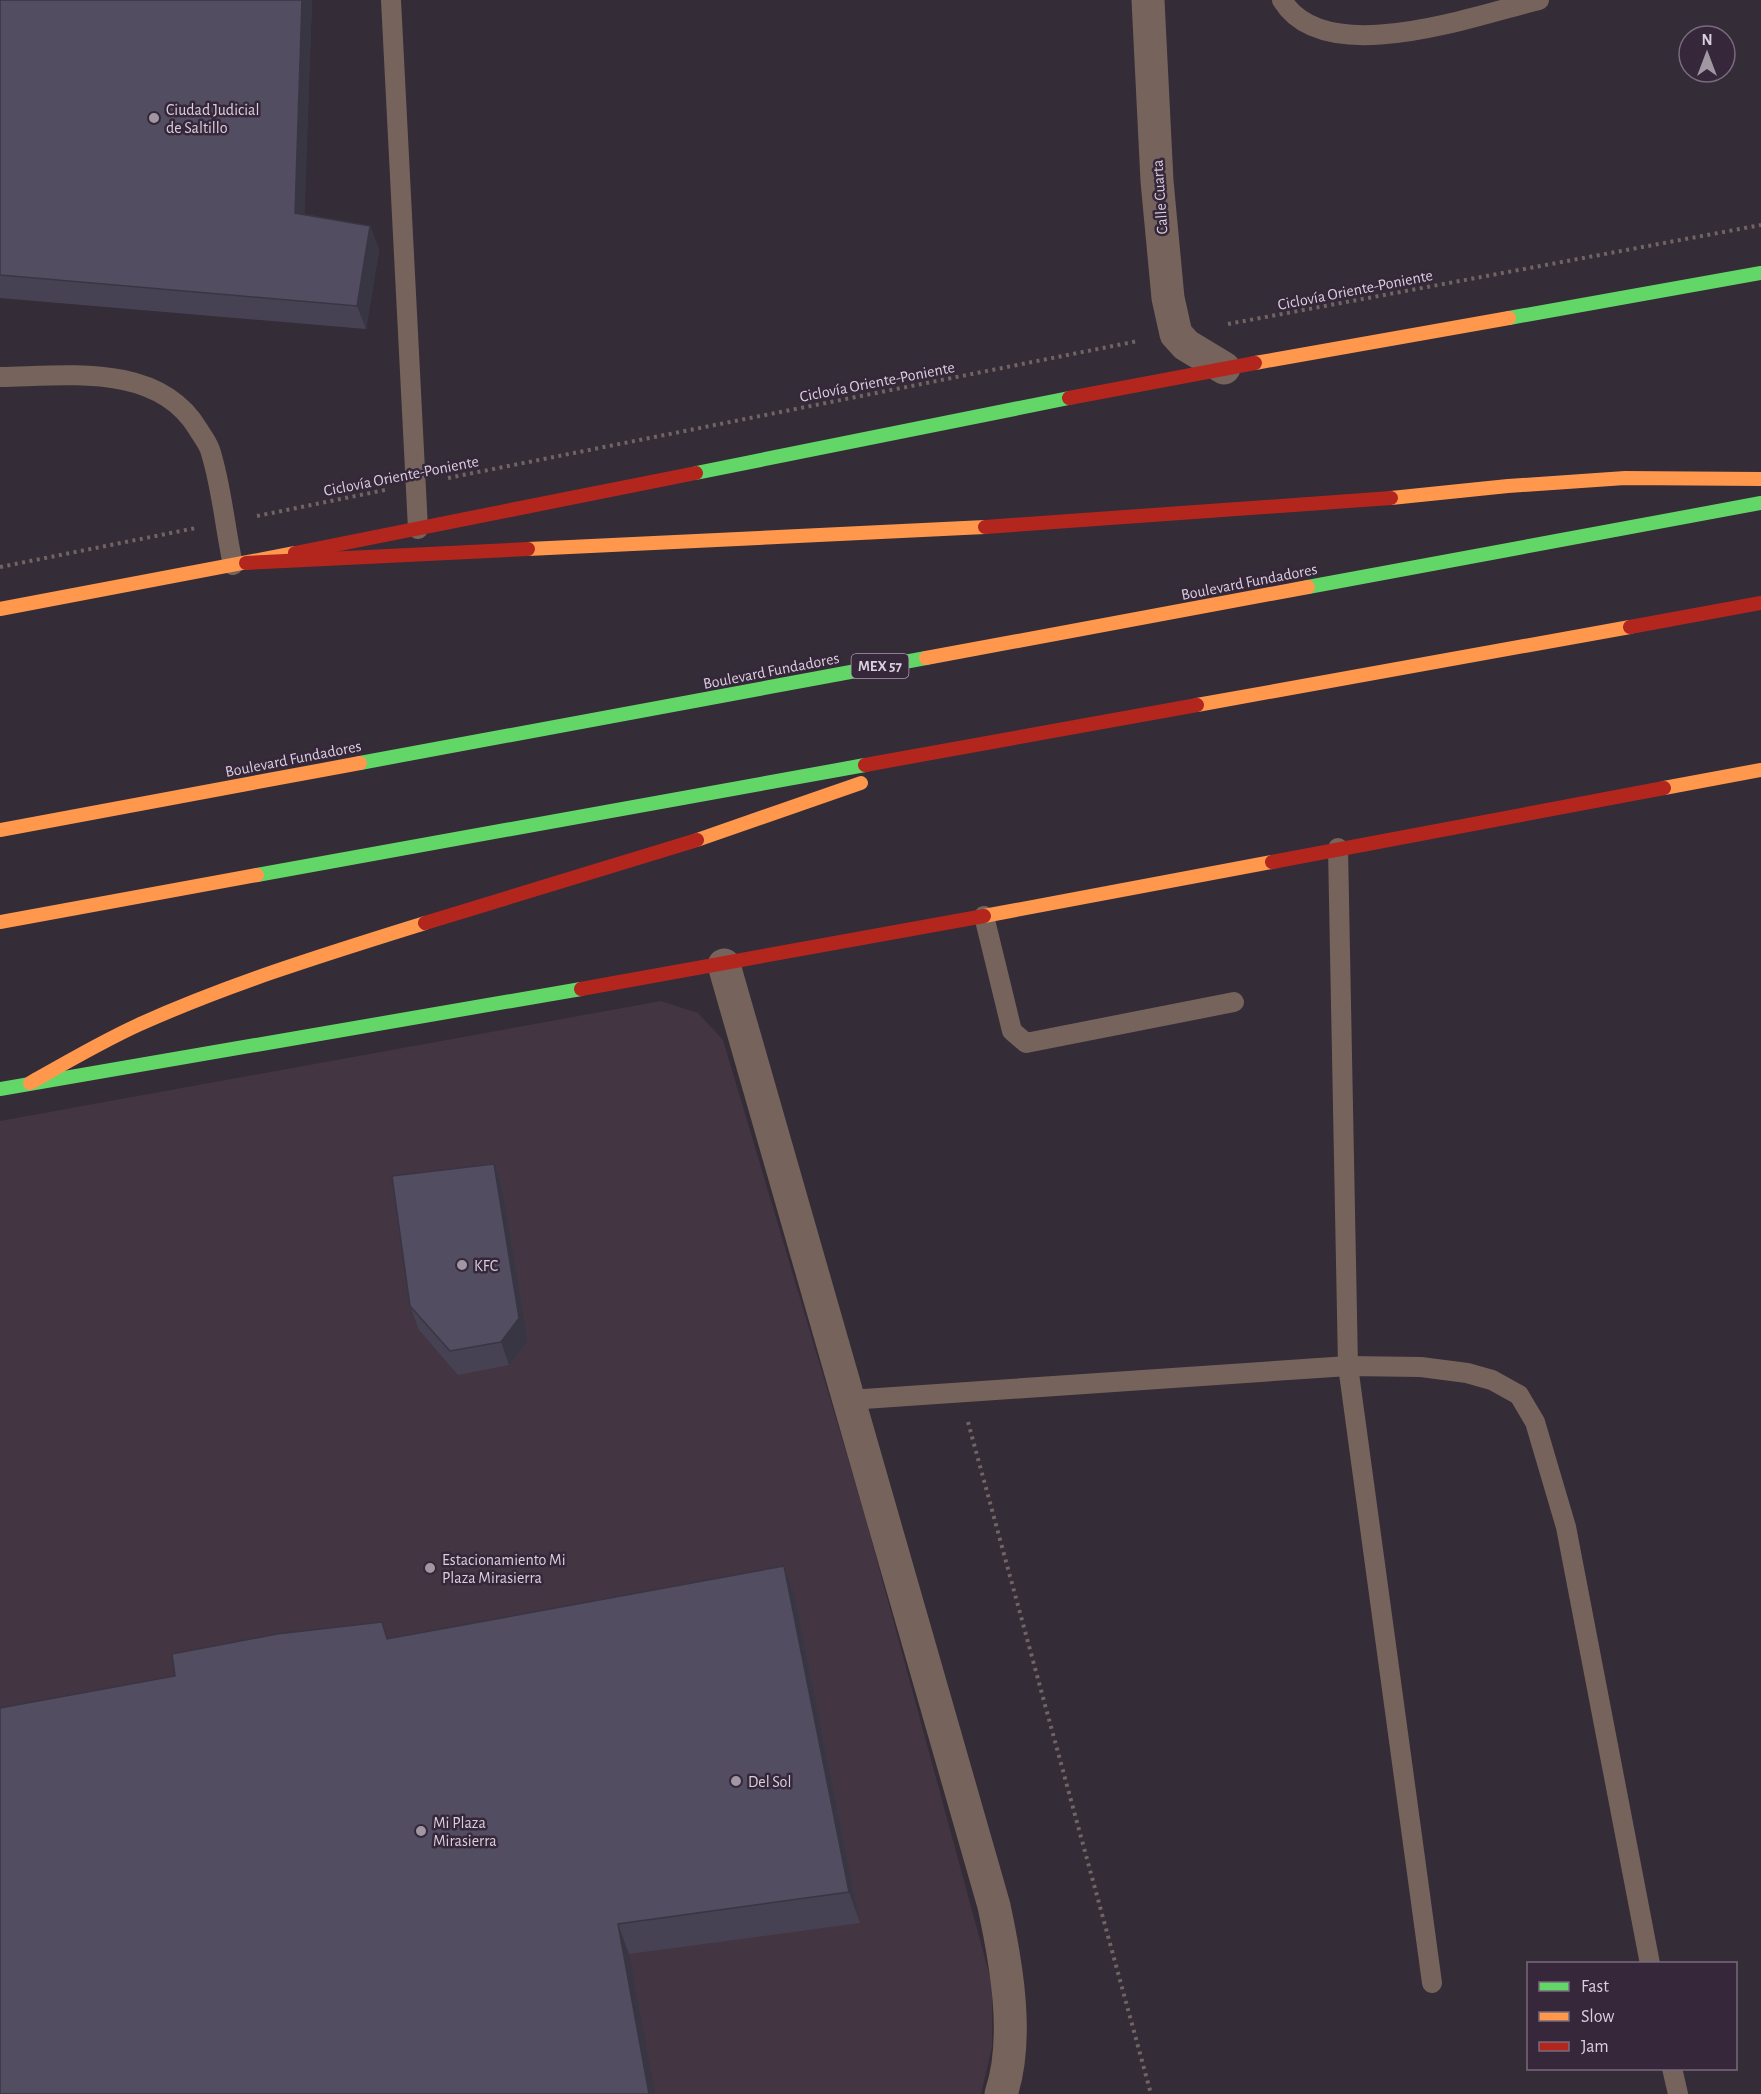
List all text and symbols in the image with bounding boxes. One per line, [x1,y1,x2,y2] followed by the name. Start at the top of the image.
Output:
[1677,24,1737,84] north arrow
[1701,32,1713,48] text: N
[166,102,259,136] place label: Ciudad Judicial de Saltillo
[147,111,161,125] marker: Ciudad Judicial de Saltillo
[1149,159,1171,235] street label: Calle Cuarta
[1276,267,1434,313] street label: Ciclovía Oriente-Poniente
[798,359,956,405] street label: Ciclovía Oriente-Poniente
[322,453,480,499] street label: Ciclovía Oriente-Poniente
[1180,561,1319,603] street label: Boulevard Fundadores
[702,650,841,692] street label: Boulevard Fundadores
[852,654,908,678] road number: MEX 57
[224,738,363,780] street label: Boulevard Fundadores
[455,1258,469,1272] marker: KFC
[474,1258,498,1274] place label: KFC
[442,1552,566,1586] place label: Estacionamiento Mi Plaza Mirasierra
[423,1561,437,1575] marker: Estacionamiento Mi Plaza Mirasierra
[729,1774,743,1788] marker: Del Sol
[748,1774,791,1790] place label: Del Sol
[433,1815,497,1849] place label: Mi Plaza Mirasierra
[414,1824,428,1838] marker: Mi Plaza Mirasierra
[1527,1962,1737,2070] legend
[1581,1978,1609,1996] text: Fast
[1581,2008,1614,2026] text: Slow
[1581,2038,1609,2056] text: Jam

